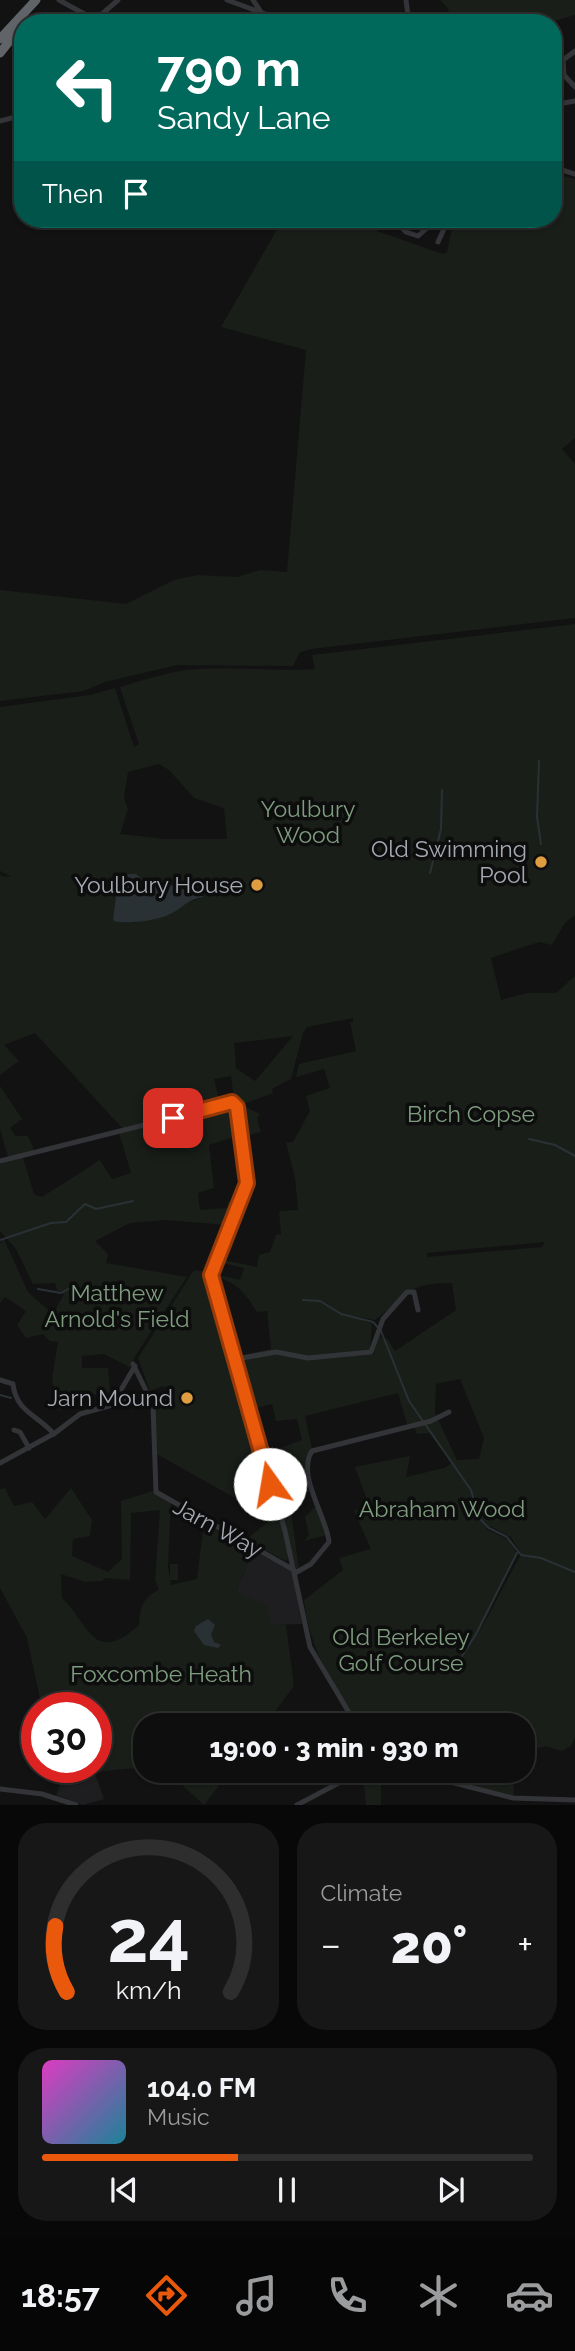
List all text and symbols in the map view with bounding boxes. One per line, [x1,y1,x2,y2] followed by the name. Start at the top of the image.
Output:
[157,40,301,97] text: 790 m
[42,42,133,133] icon: left
[157,99,331,136] text: Sandy Lane
[117,175,155,213] icon: arrive
[42,179,103,209] text: Then
[261,795,355,848] park label: Youlbury Wood
[371,835,528,888] place label: Old Swimming Pool
[533,854,549,870] marker: Old Swimming Pool
[74,871,243,898] place label: Youlbury House
[249,877,265,893] marker: Youlbury House
[143,1088,203,1148] pin
[154,1099,192,1137] icon: arrive
[407,1100,535,1127] park label: Birch Copse
[44,1279,190,1332] park label: Matthew Arnold's Field
[47,1384,173,1411] place label: Jarn Mound
[179,1390,195,1406] marker: Jarn Mound
[233,1447,307,1521] position arrow
[169,1492,267,1563] street label: Jarn Way
[359,1495,525,1522] park label: Abraham Wood
[332,1623,470,1676] park label: Old Berkeley Golf Course
[70,1660,252,1687] park label: Foxcombe Heath
[21,1692,112,1783] speed limit sign: 30
[209,1733,459,1763] text: 19:00 · 3 min · 930 m
[321,1879,402,1906] text: Climate
[107,1895,190,1980] text: 24
[391,1914,467,1975] text: 20°
[321,1922,341,1967] text: −
[517,1922,533,1967] text: +
[115,1975,181,2005] text: km/h
[147,2073,256,2103] text: 104.0 FM
[147,2103,210,2130] text: Music
[105,2171,143,2209] icon: previous
[268,2171,306,2209] icon: pause
[432,2171,470,2209] icon: next
[142,2271,191,2320] icon: directions
[232,2271,281,2320] icon: music
[323,2271,372,2320] icon: phone
[414,2271,463,2320] icon: climate
[505,2271,554,2320] icon: car
[21,2277,100,2314] text: 18:57

